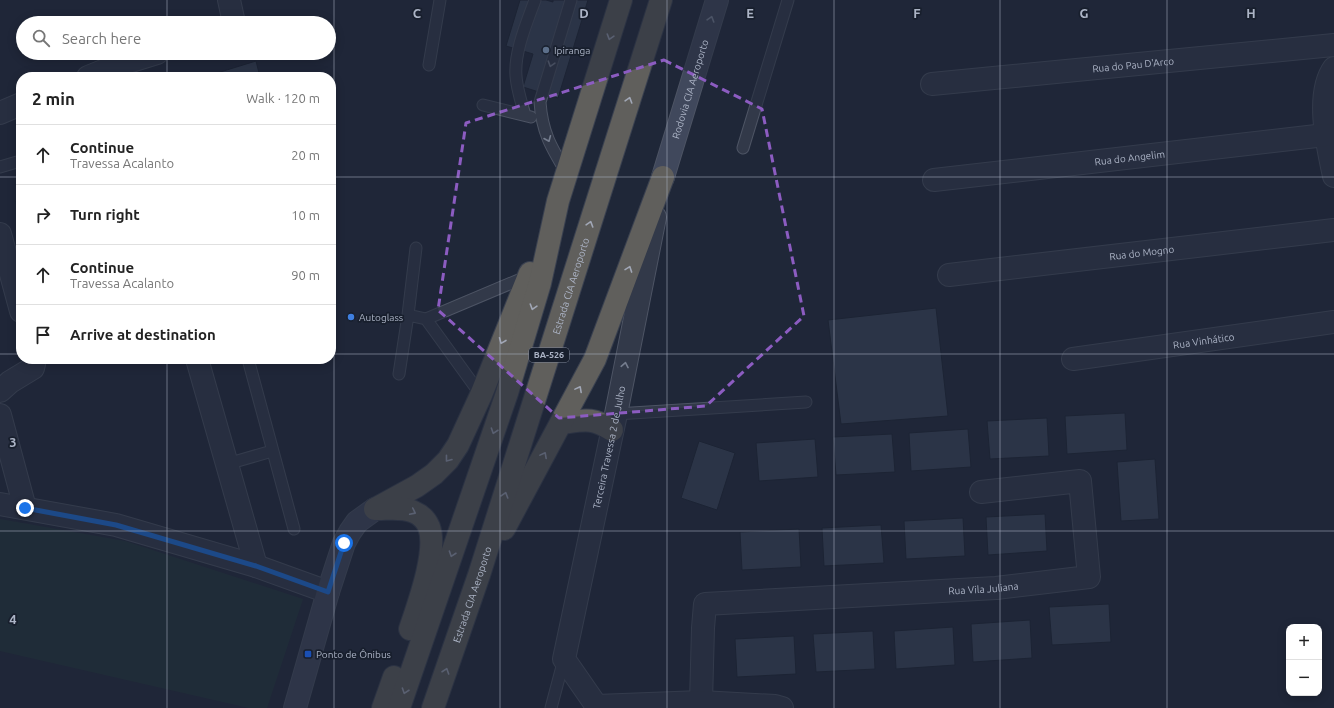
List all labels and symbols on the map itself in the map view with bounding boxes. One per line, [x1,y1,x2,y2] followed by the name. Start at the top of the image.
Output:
[413,6,422,20] text: C
[579,6,589,20] text: D
[746,6,754,20] text: E
[913,6,921,20] text: F
[1080,6,1089,20] text: G
[1246,6,1256,20] text: H
[706,16,715,23] one-way arrow
[606,34,615,41] one-way arrow
[670,38,710,140] street label: Rodovia CIA Aeroporto
[541,45,551,55] marker: Ipiranga
[554,45,590,56] place label: Ipiranga
[1092,55,1174,74] street label: Rua do Pau D'Arco
[547,60,556,67] one-way arrow
[624,97,633,104] one-way arrow
[543,135,551,143] one-way arrow
[1094,148,1165,167] street label: Rua do Angelim
[585,221,594,228] one-way arrow
[550,236,591,335] street label: Estrada CIA Aeroporto
[1109,243,1175,262] street label: Rua do Mogno
[624,265,632,272] one-way arrow
[529,304,538,311] one-way arrow
[346,312,356,322] marker: Autoglass
[359,312,403,323] place label: Autoglass
[1172,331,1235,350] street label: Rua Vinhático
[499,338,507,345] one-way arrow
[529,348,569,362] road number: BA-526
[621,362,629,368] one-way arrow
[591,385,627,510] street label: Terceira Travessa 2 de Julho
[575,386,582,393] one-way arrow
[490,428,499,435] one-way arrow
[9,435,17,449] text: 3
[540,451,547,459] one-way arrow
[446,454,453,462] one-way arrow
[500,491,509,498] one-way arrow
[16,499,34,517] route end
[409,507,416,515] one-way arrow
[335,534,353,552] route start
[451,545,493,644] street label: Estrada CIA Aeroporto
[448,551,456,558] one-way arrow
[948,580,1019,596] street label: Rua Vila Juliana
[9,612,17,626] text: 4
[303,649,313,659] marker: Ponto de Ônibus
[316,649,391,660] place label: Ponto de Ônibus
[441,668,450,675] one-way arrow
[401,687,410,694] one-way arrow

